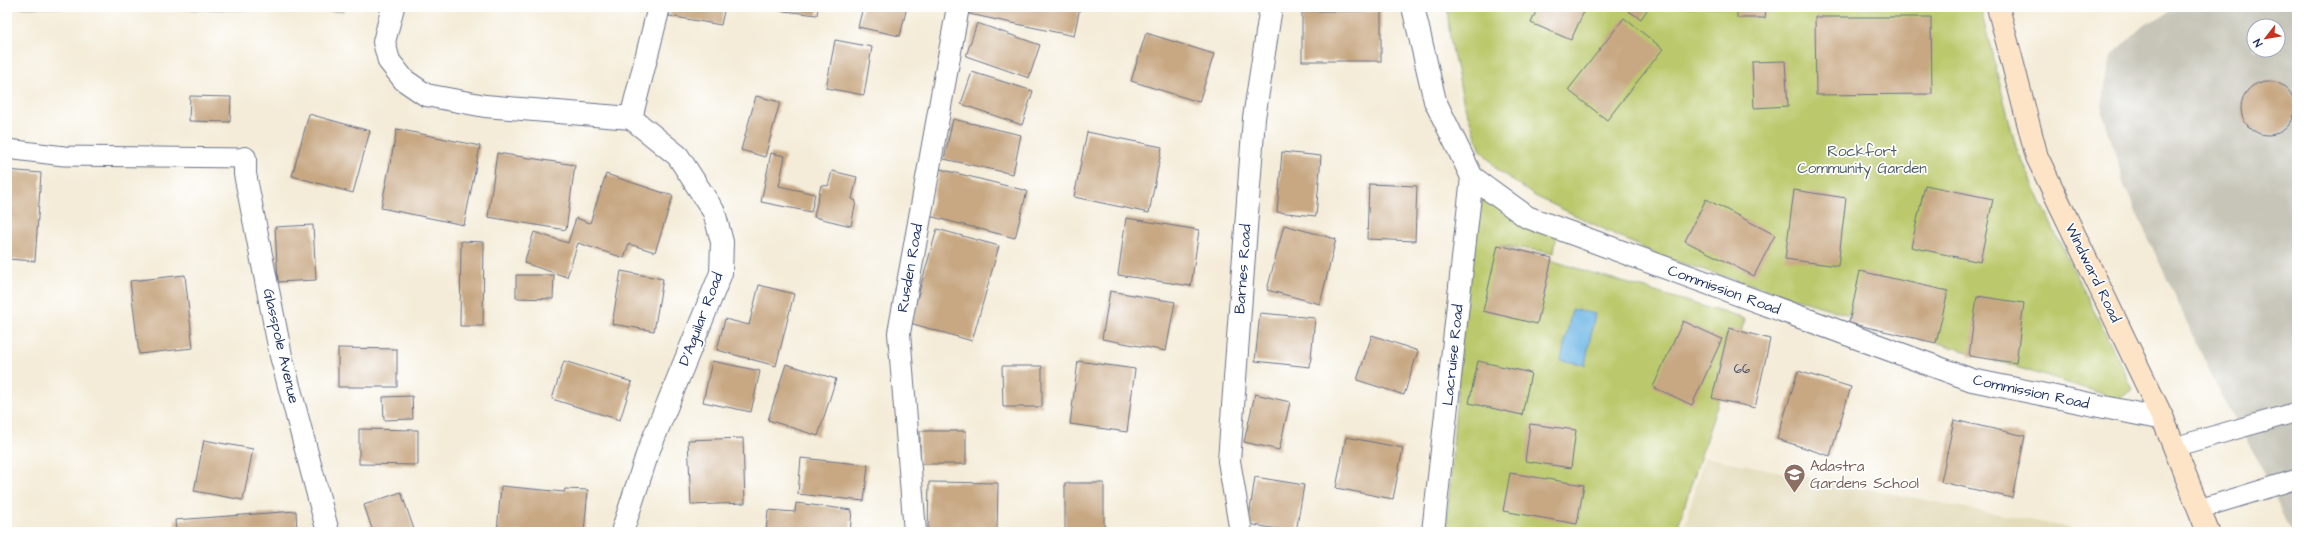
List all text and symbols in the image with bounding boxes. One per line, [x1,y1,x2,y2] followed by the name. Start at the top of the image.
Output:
[2246,18,2286,58] north arrow
[2250,36,2266,50] text: N
[1797,141,1927,180] park label: Rockfort Community Garden
[2060,220,2126,326] street label: Windward Road
[892,222,928,314] street label: Rusden Road
[1229,223,1257,315] street label: Barnes Road
[1665,260,1784,320] street label: Commission Road
[674,269,729,369] street label: D'Aguilar Road
[258,286,304,406] street label: Glasspole Avenue
[1437,303,1469,407] street label: Lacruise Road
[1734,360,1750,378] house number: 66
[1971,369,2091,415] street label: Commission Road
[1810,456,1919,494] place label: Adastra Gardens School
[1782,462,1808,495] school or university icon: Adastra Gardens School

